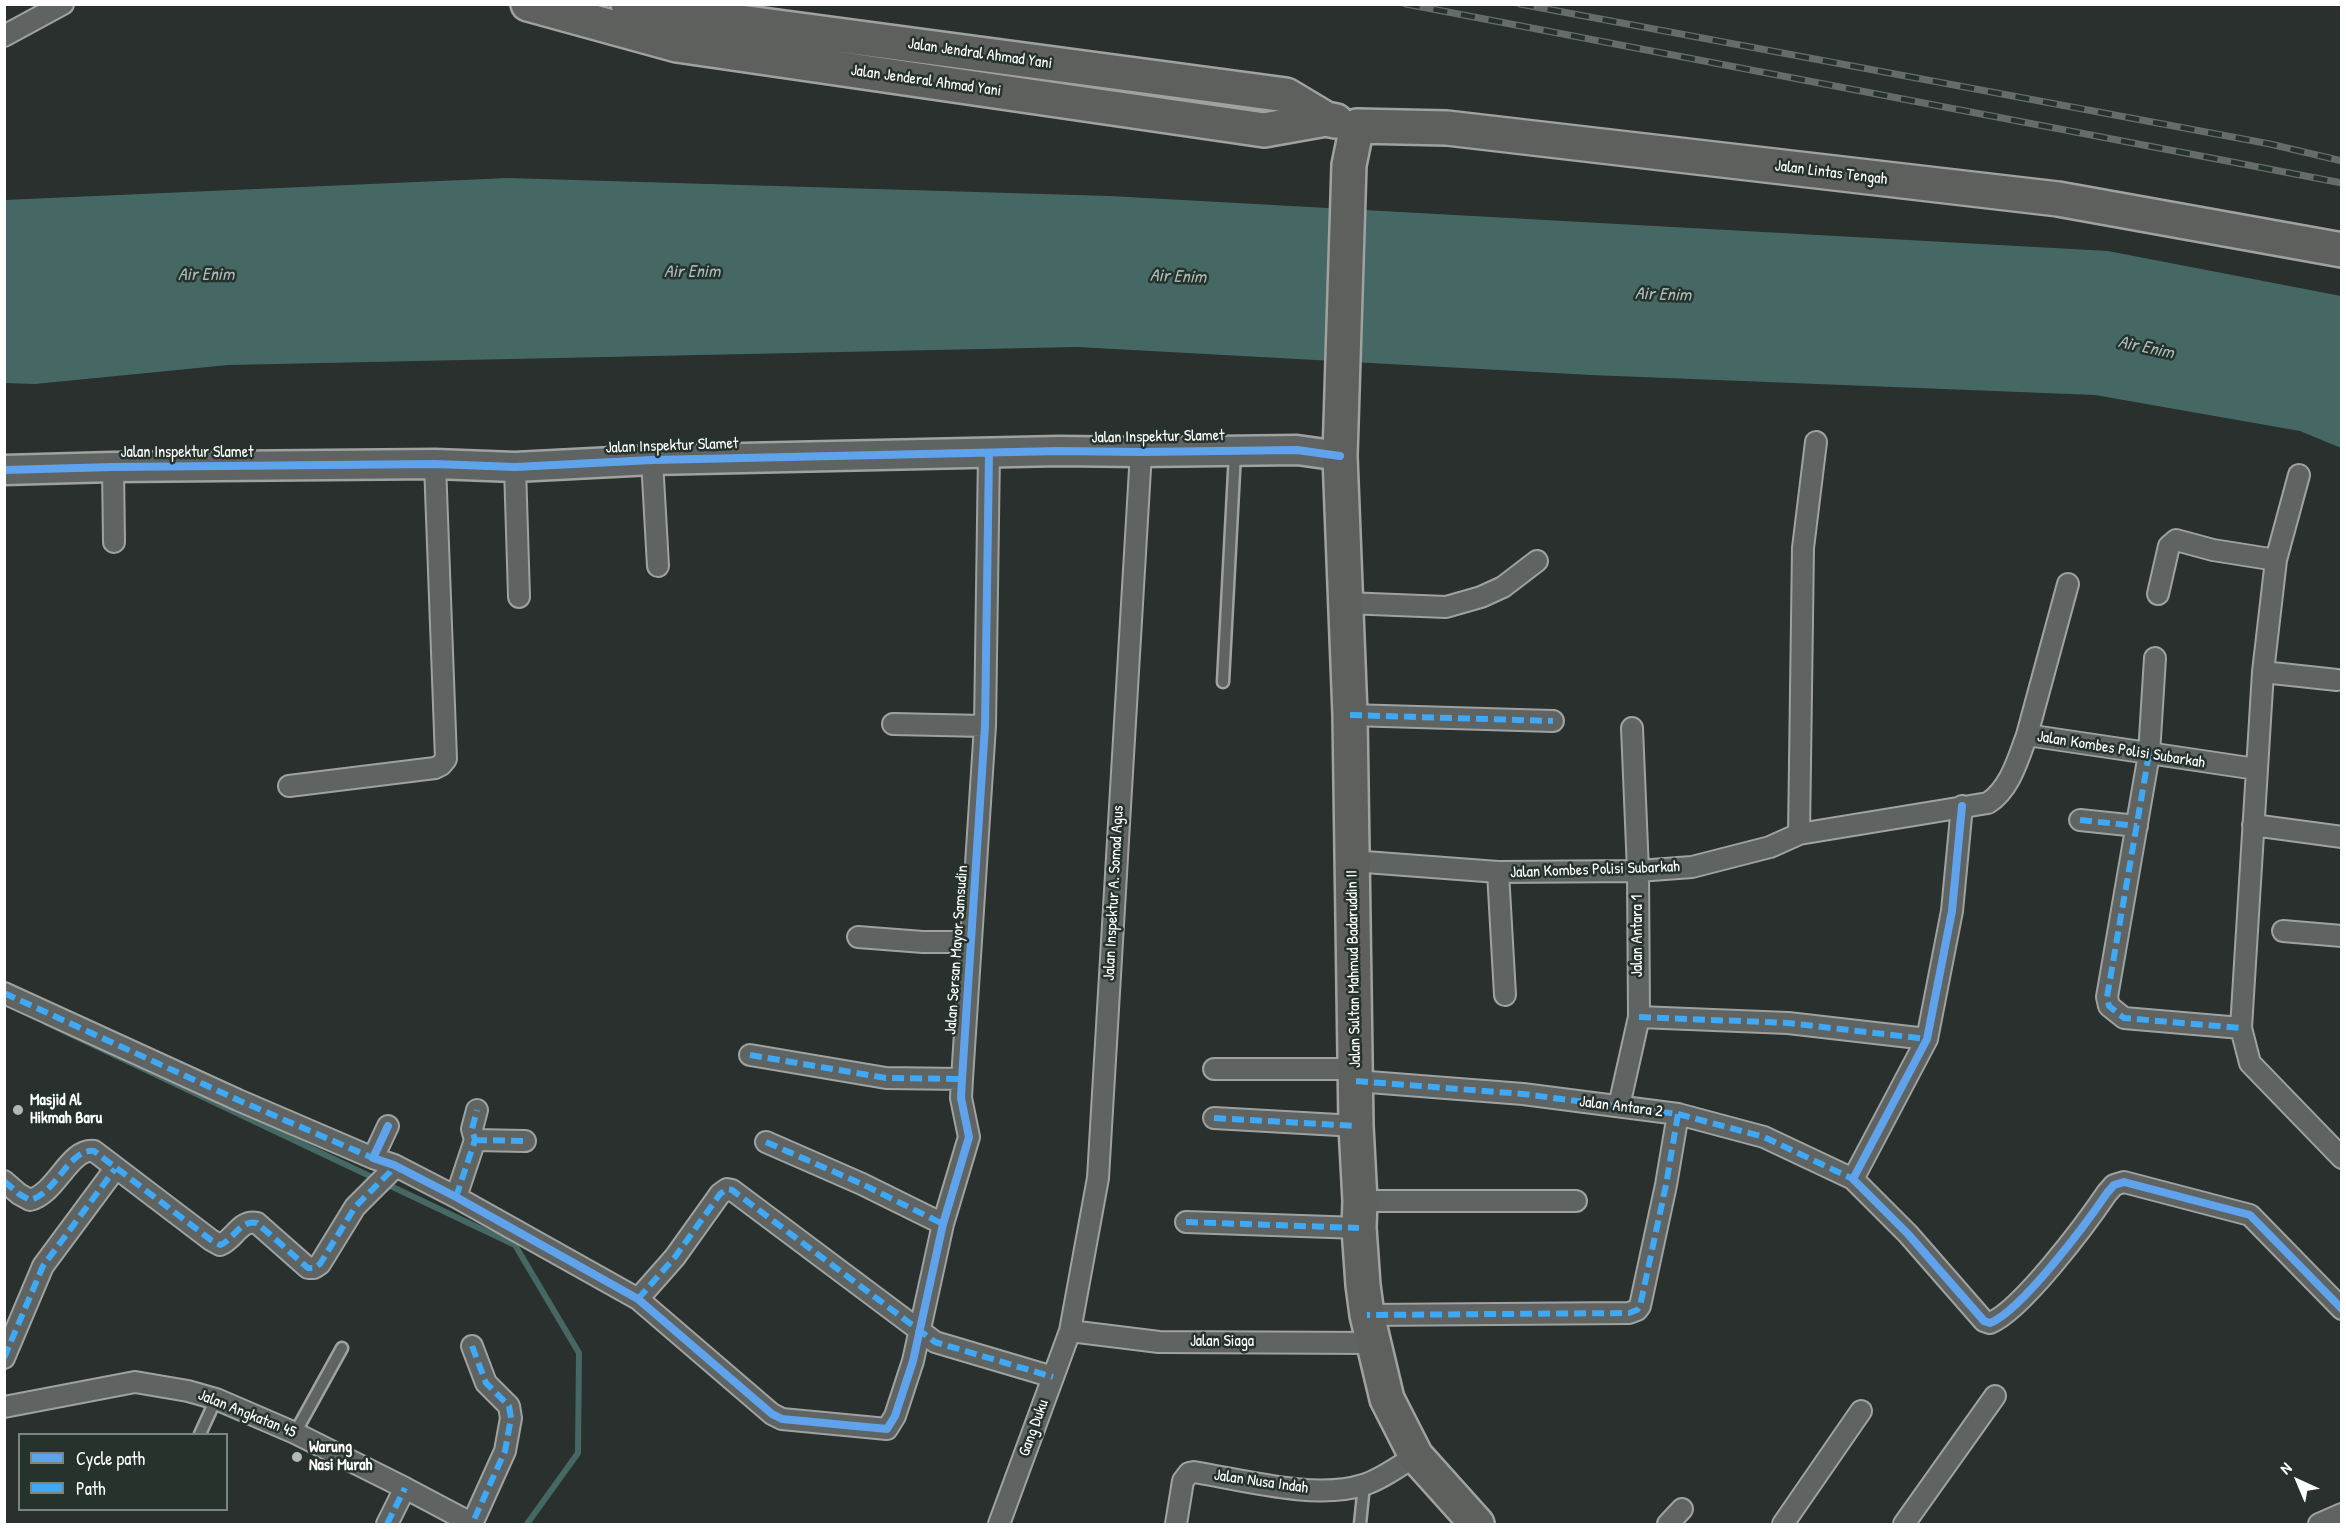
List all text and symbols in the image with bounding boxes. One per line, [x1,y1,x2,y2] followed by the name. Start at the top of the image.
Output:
[907,34,1053,74] street label: Jalan Jendral Ahmad Yani
[849,61,1003,101] street label: Jalan Jenderal Ahmad Yani
[1774,157,1888,189] street label: Jalan Lintas Tengah
[664,261,720,283] water label: Air Enim
[178,264,234,286] water label: Air Enim
[1150,265,1206,289] water label: Air Enim
[1635,283,1691,307] water label: Air Enim
[2116,332,2176,364] water label: Air Enim
[1091,426,1225,448] street label: Jalan Inspektur Slamet
[605,434,739,458] street label: Jalan Inspektur Slamet
[120,443,254,463] street label: Jalan Inspektur Slamet
[2036,727,2206,773] street label: Jalan Kombes Polisi Subarkah
[1100,805,1128,981] street label: Jalan Inspektur A. Somad Agus
[1510,857,1680,883] street label: Jalan Kombes Polisi Subarkah
[942,865,972,1035] street label: Jalan Sersan Mayor Samsudin
[1343,870,1365,1068] street label: Jalan Sultan Mahmud Badaruddin II
[1628,895,1648,977] street label: Jalan Antara 1
[30,1091,102,1129] place label: Masjid Al Hikmah Baru
[1578,1092,1664,1122] street label: Jalan Antara 2
[11,1103,25,1117] marker: Masjid Al Hikmah Baru
[1190,1332,1254,1352] street label: Jalan Siaga
[195,1386,299,1442] street label: Jalan Angkatan 45
[1015,1397,1053,1459] street label: Gang Duku
[18,1433,228,1511] legend
[309,1438,372,1476] place label: Warung Nasi Murah
[76,1446,145,1471] text: Cycle path
[290,1450,304,1464] marker: Warung Nasi Murah
[2268,1451,2328,1511] north arrow
[2275,1457,2296,1479] text: N
[1213,1466,1309,1498] street label: Jalan Nusa Indah
[76,1476,105,1501] text: Path

